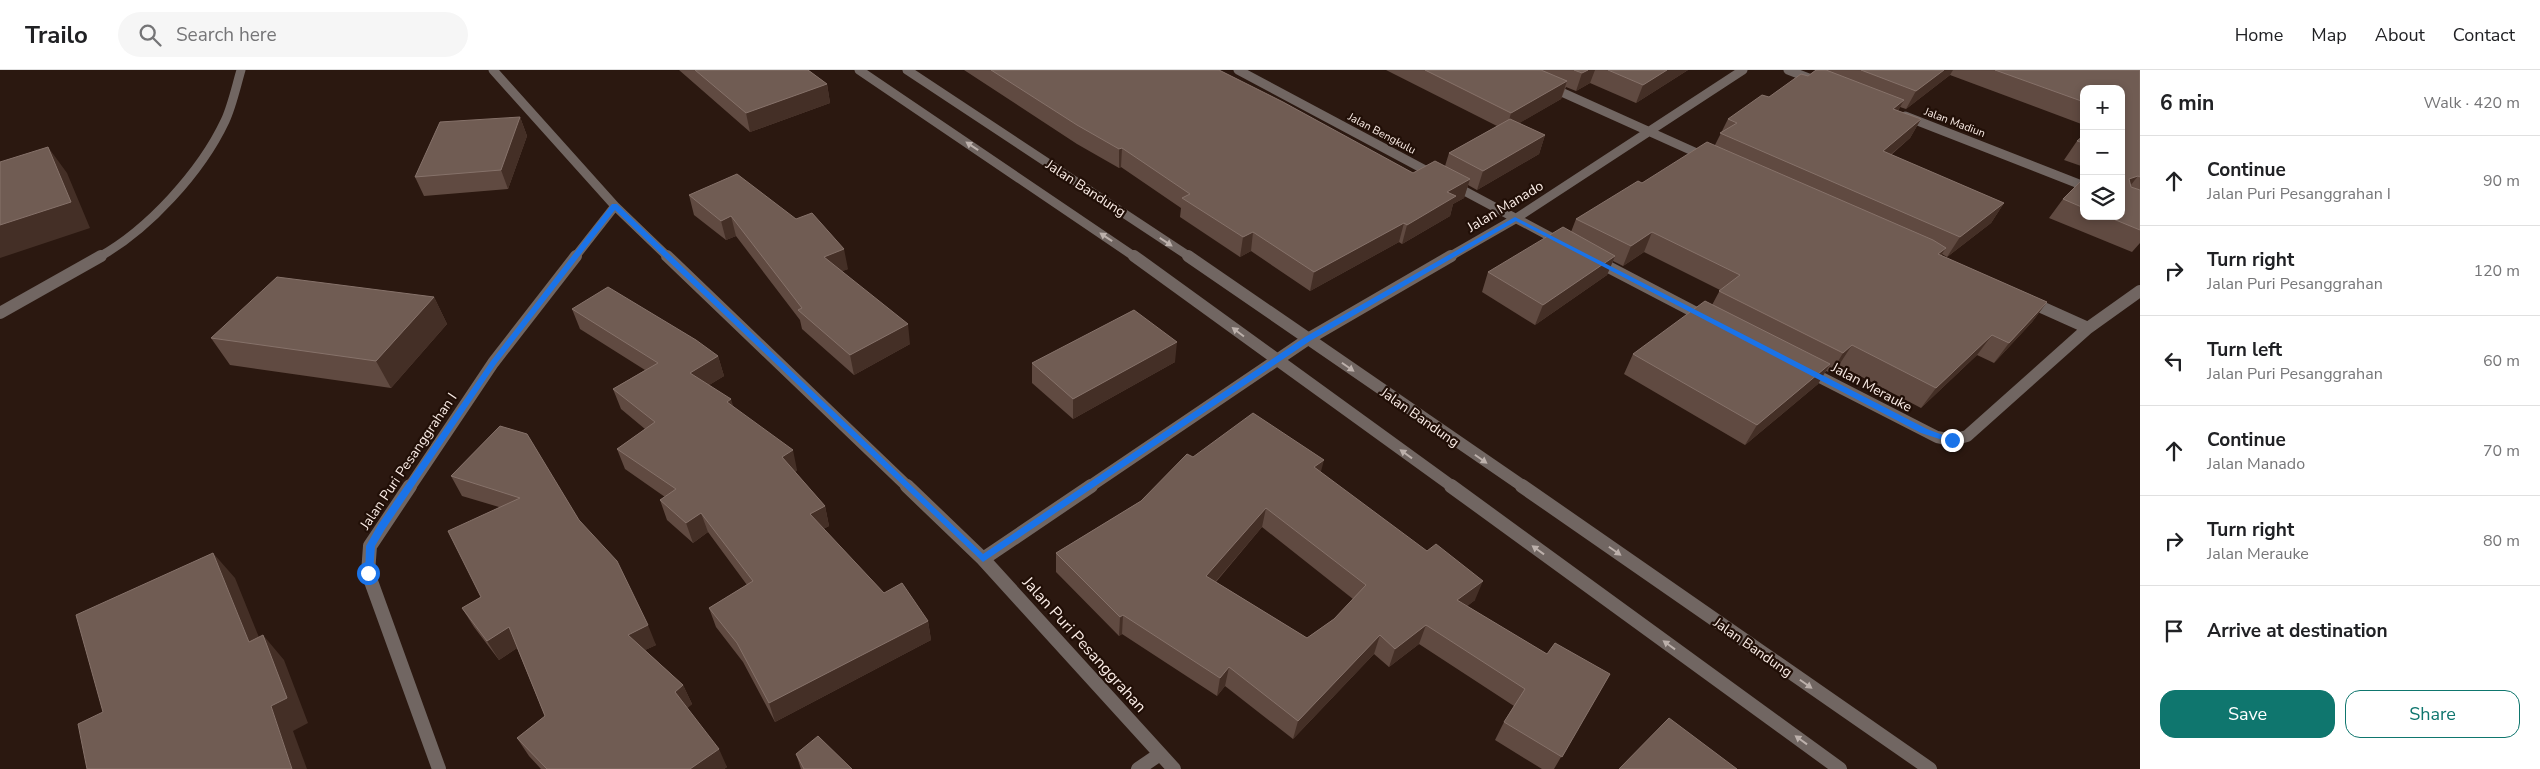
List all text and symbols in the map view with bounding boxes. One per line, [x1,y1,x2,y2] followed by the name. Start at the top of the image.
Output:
[118,12,468,57] search box
[25,19,88,51] text: Trailo
[136,21,164,49] icon: search
[176,22,277,48] text: Search here
[2235,23,2283,47] text: Home
[2311,23,2347,47] text: Map
[2375,23,2425,47] text: About
[2453,23,2515,47] text: Contact
[2080,85,2125,220] map controls
[2080,85,2125,130] button: +
[2160,89,2214,117] text: 6 min
[2424,92,2520,114] text: Walk · 420 m
[1921,104,1987,141] street label: Jalan Madiun
[1344,109,1418,158] street label: Jalan Bengkulu
[2080,130,2125,175] button: −
[965,141,978,151] one-way arrow
[1041,155,1130,221] street label: Jalan Bandung
[2207,157,2286,183] text: Continue
[2160,167,2188,195] icon: ahead
[2483,170,2520,192] text: 90 m
[2080,175,2125,220] button: layers
[1463,176,1547,237] street label: Jalan Manado
[2207,183,2391,205] text: Jalan Puri Pesanggrahan I
[1099,233,1113,242] one-way arrow
[1160,237,1173,246] one-way arrow
[2207,247,2294,273] text: Turn right
[2160,257,2188,285] icon: right
[2473,260,2520,282] text: 120 m
[2207,273,2383,295] text: Jalan Puri Pesanggrahan
[1231,327,1245,337] one-way arrow
[2207,337,2282,363] text: Turn left
[2160,347,2188,375] icon: left
[2483,350,2520,372] text: 60 m
[1827,358,1916,417] street label: Jalan Merauke
[1341,362,1355,372] one-way arrow
[2207,363,2383,385] text: Jalan Puri Pesanggrahan
[1376,383,1463,452] street label: Jalan Bandung
[355,389,461,534] street label: Jalan Puri Pesanggrahan I
[2207,427,2286,453] text: Continue
[1941,429,1964,452] route end
[2160,437,2188,465] icon: ahead
[2483,440,2520,462] text: 70 m
[1399,449,1413,459] one-way arrow
[2207,453,2305,475] text: Jalan Manado
[1475,454,1488,464] one-way arrow
[2207,517,2294,543] text: Turn right
[2160,527,2188,555] icon: right
[2483,530,2520,552] text: 80 m
[2207,543,2309,565] text: Jalan Merauke
[1531,545,1545,555] one-way arrow
[1608,546,1622,556] one-way arrow
[357,562,380,585] route start
[1017,571,1151,717] street label: Jalan Puri Pesanggrahan
[1709,613,1796,682] street label: Jalan Bandung
[2160,617,2188,645] icon: arrive
[2207,618,2388,644] text: Arrive at destination
[1662,640,1676,650] one-way arrow
[1800,679,1813,689] one-way arrow
[2160,690,2335,738] button: Save
[2345,690,2520,738] button: Share
[1795,735,1808,746] one-way arrow

